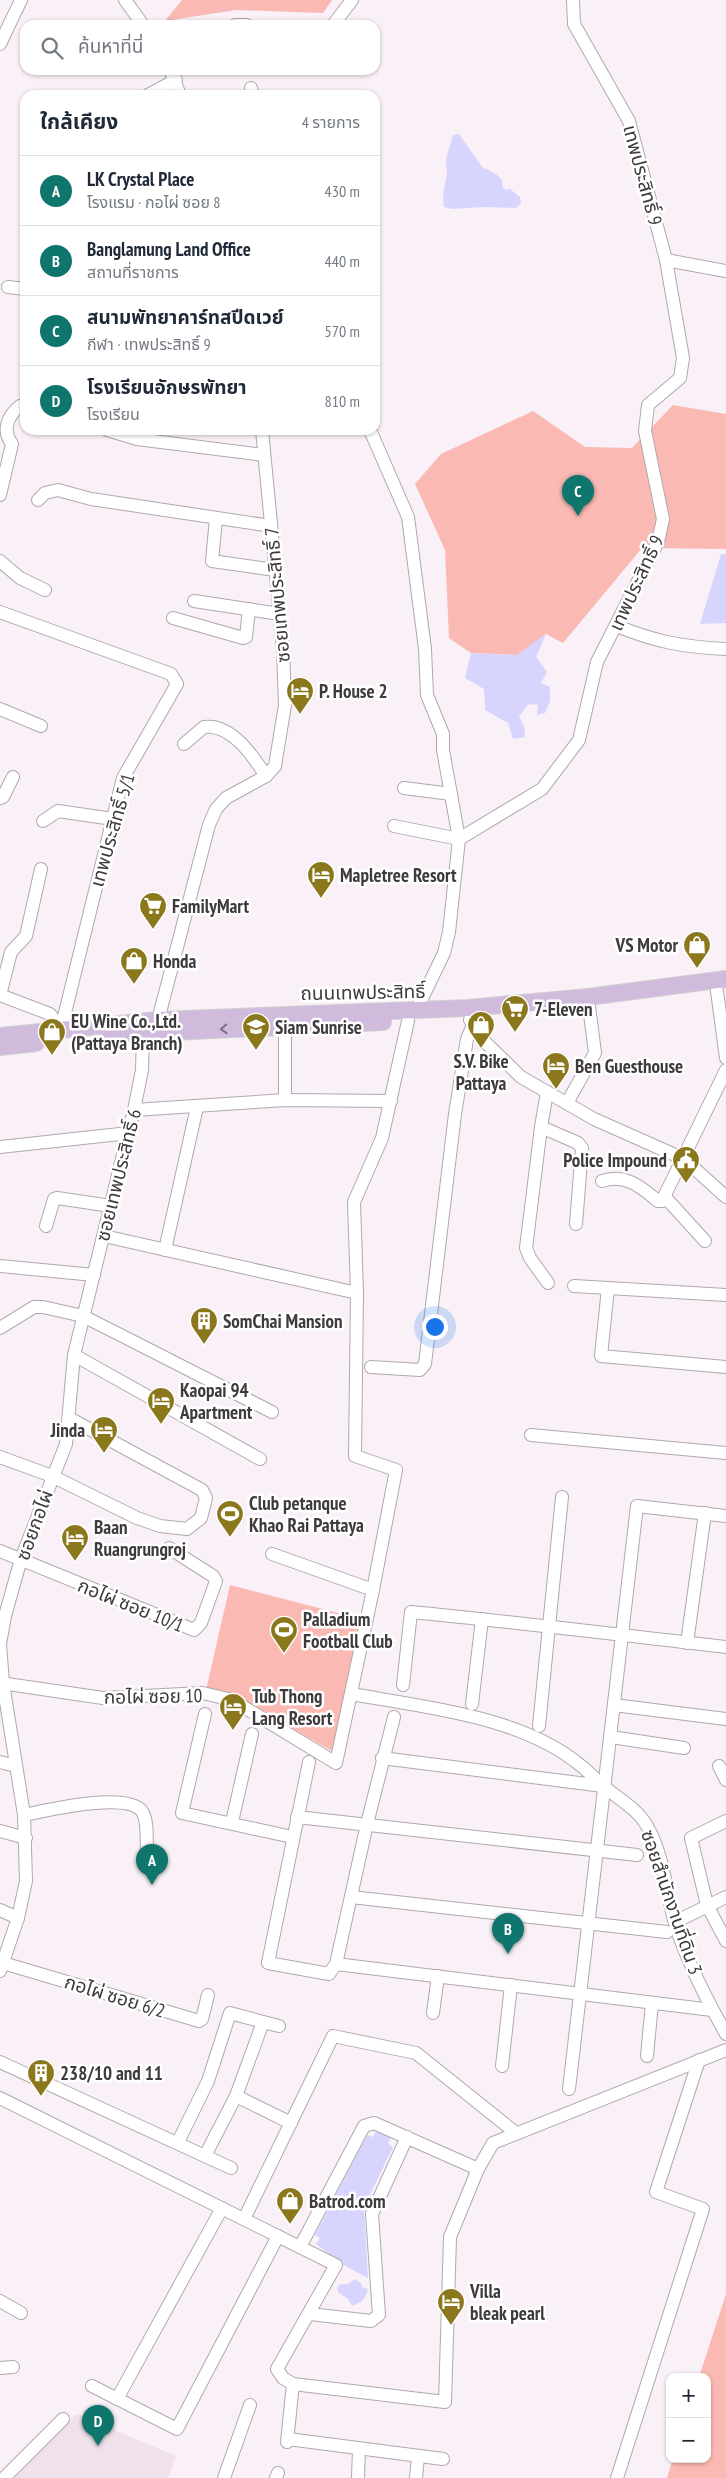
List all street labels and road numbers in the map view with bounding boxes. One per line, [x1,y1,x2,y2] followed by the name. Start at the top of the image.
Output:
[618,122,668,228] street label: เทพประสิทธิ์ 9
[259,526,295,664] street label: ซอยเทพประสิทธิ์ 7
[603,531,669,635] street label: เทพประสิทธิ์ 9
[84,770,140,890] street label: เทพประสิทธิ์ 5/1
[300,979,426,1005] street label: ถนนเทพประสิทธิ์
[90,1106,146,1244] street label: ซอยเทพประสิทธิ์ 6
[10,1487,58,1563] street label: ซอยกอไผ่
[74,1573,188,1637] street label: กอไผ่ ซอย 10/1
[104,1683,202,1709] street label: กอไผ่ ซอย 10
[636,1826,709,1978] street label: ซอยสำนักงานที่ดิน 3
[62,1969,168,2023] street label: กอไผ่ ซอย 6/2

